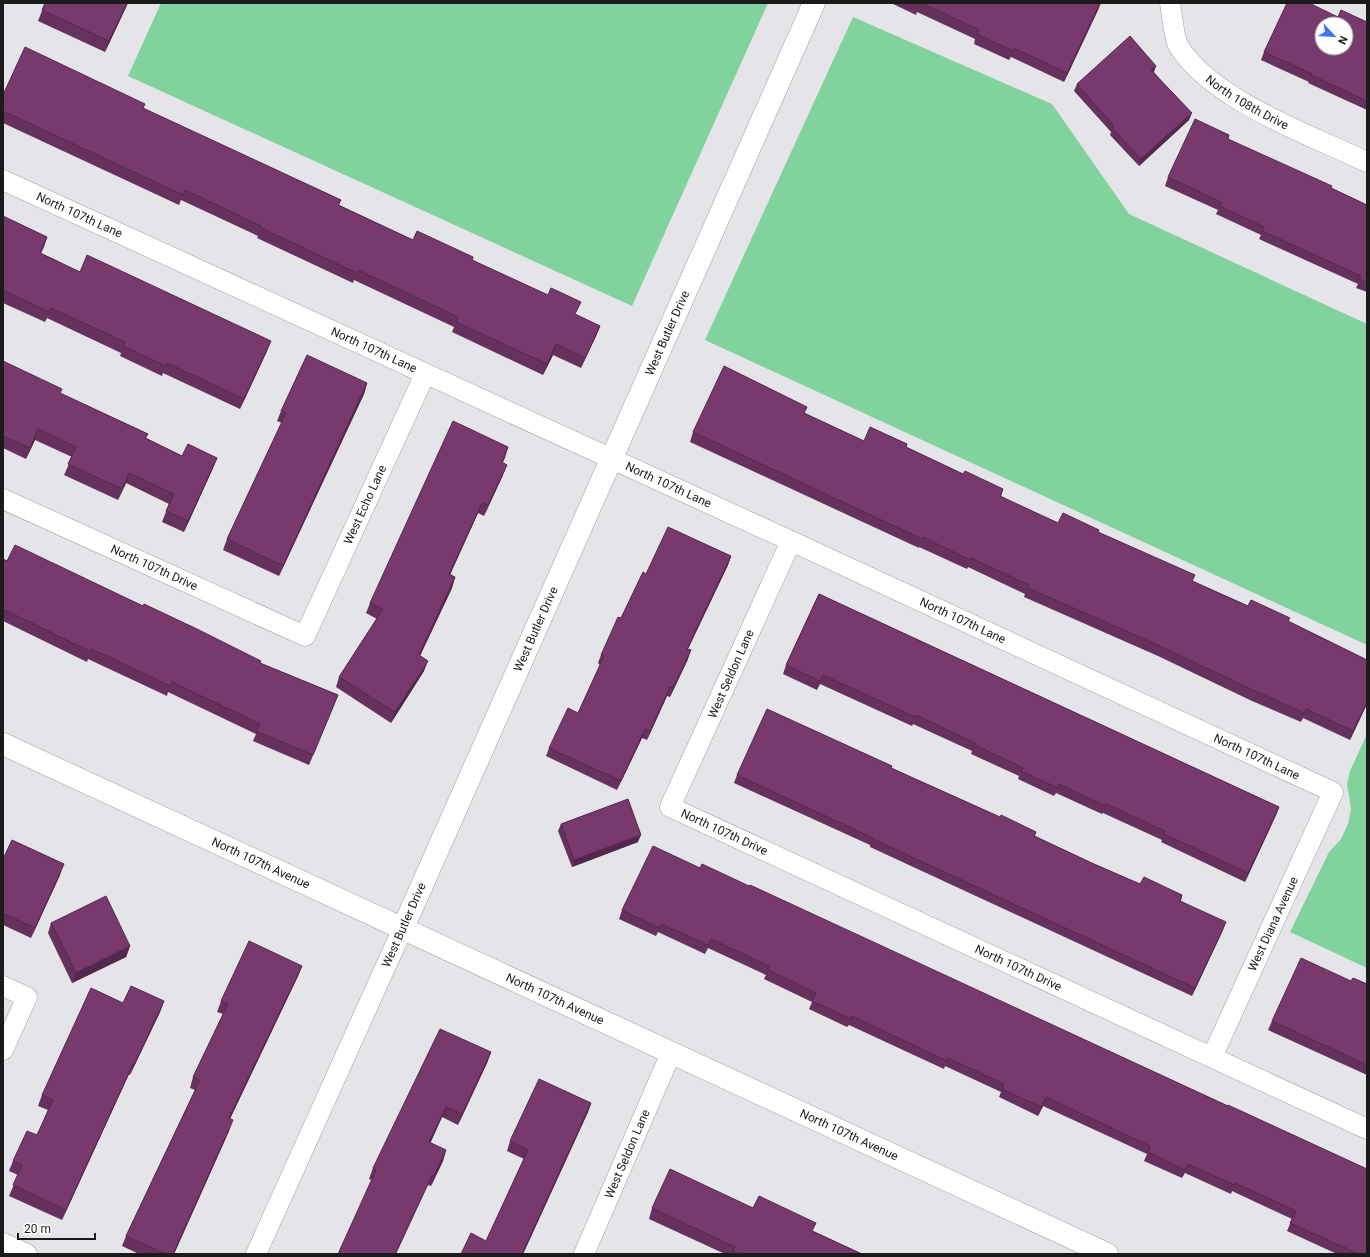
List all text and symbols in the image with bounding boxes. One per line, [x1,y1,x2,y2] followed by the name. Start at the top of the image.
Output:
[1314,16,1354,56] north arrow
[1335,34,1350,46] text: N
[1203,72,1291,132] street label: North 108th Drive
[34,189,125,241] street label: North 107th Lane
[642,288,692,378] street label: West Butler Drive
[329,324,419,376] street label: North 107th Lane
[623,459,714,511] street label: North 107th Lane
[341,463,389,546] street label: West Echo Lane
[108,542,200,593] street label: North 107th Drive
[511,585,561,674] street label: West Butler Drive
[918,595,1008,646] street label: North 107th Lane
[705,628,757,720] street label: West Seldon Lane
[1212,731,1302,783] street label: North 107th Lane
[679,806,770,858] street label: North 107th Drive
[210,834,312,892] street label: North 107th Avenue
[1245,875,1301,973] street label: West Diana Avenue
[379,880,429,970] street label: West Butler Drive
[973,942,1064,994] street label: North 107th Drive
[504,970,606,1028] street label: North 107th Avenue
[798,1106,900,1164] street label: North 107th Avenue
[602,1107,653,1201] street label: West Seldon Lane
[18,1215,95,1241] scale bar
[24,1222,51,1236] text: 20 m

